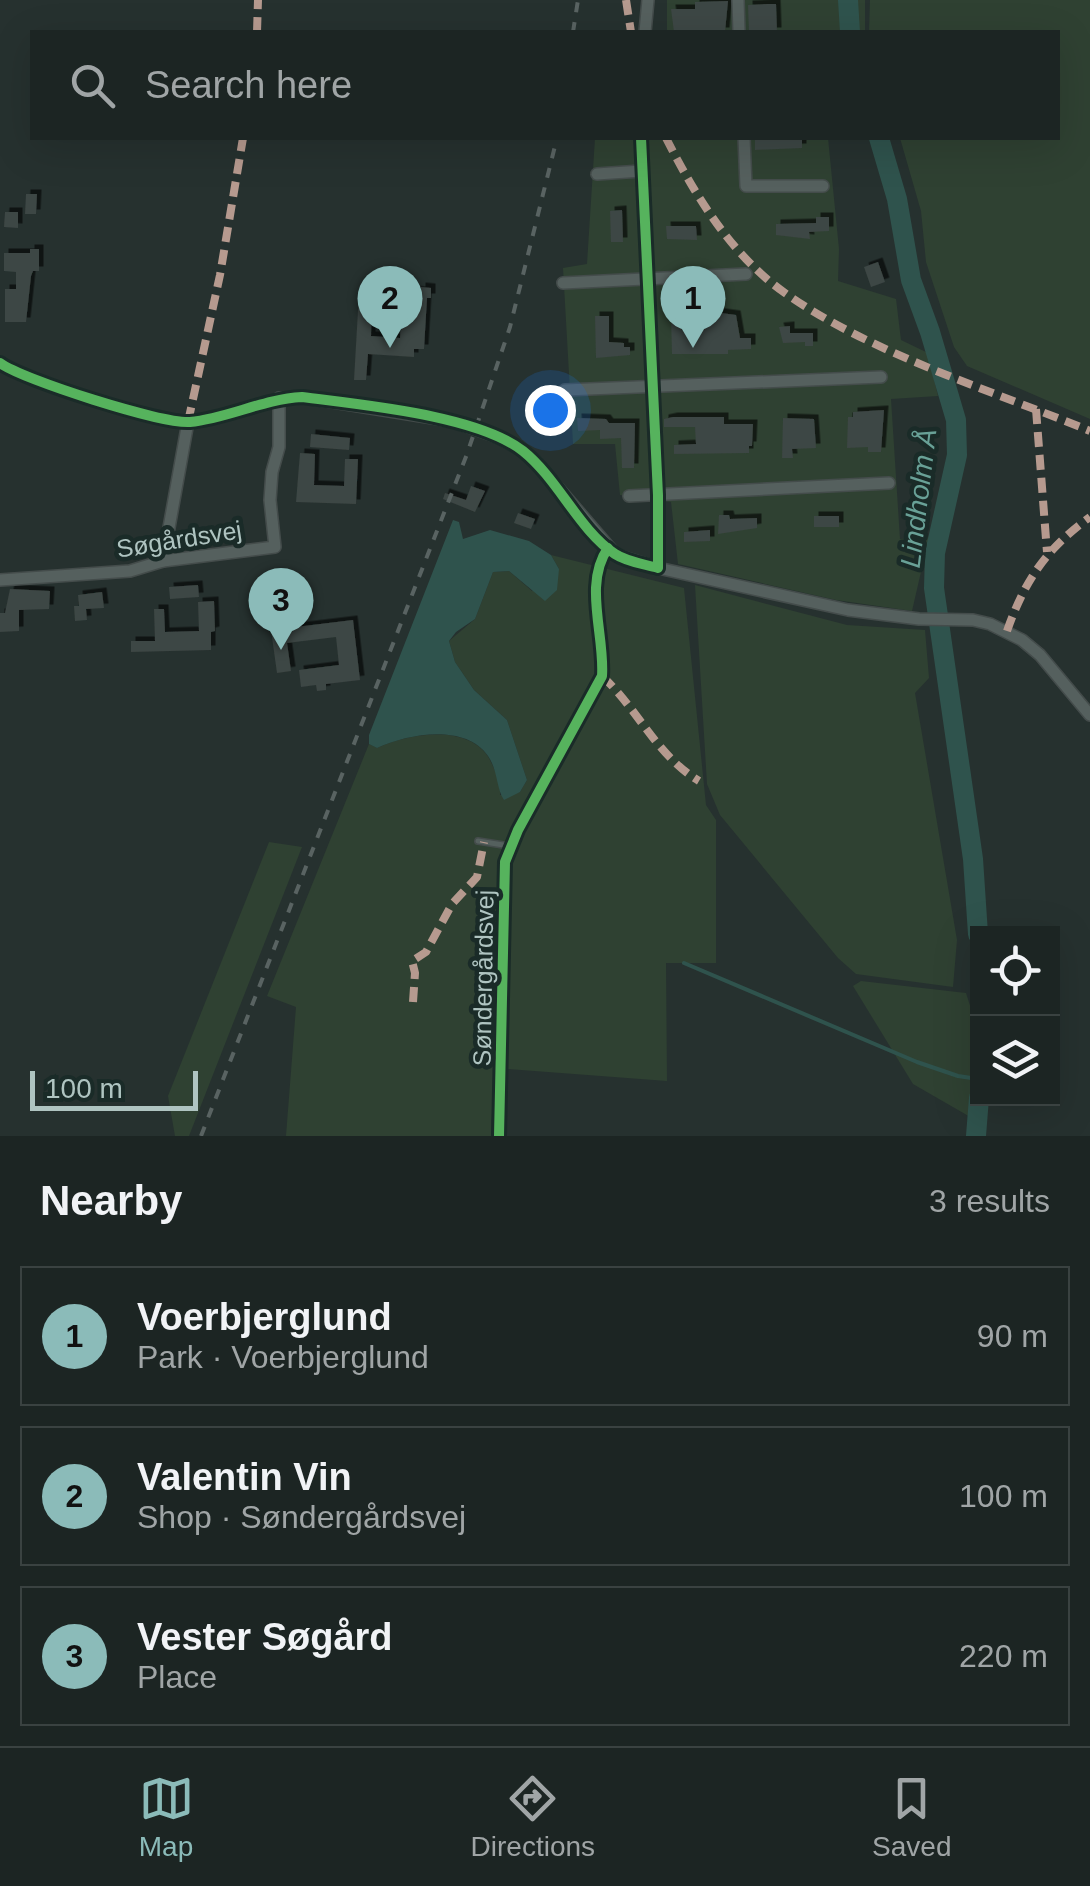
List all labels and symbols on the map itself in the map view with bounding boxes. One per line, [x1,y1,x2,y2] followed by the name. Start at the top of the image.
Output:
[358,266,422,348] pin: 2
[660,266,726,348] pin: 1
[525,385,576,436] your location
[895,427,942,569] water label: Lindholm Å
[114,515,244,563] street label: Søgårdsvej
[248,568,314,650] pin: 3
[467,890,499,1066] street label: Søndergårdsvej
[30,1066,198,1110] scale bar

